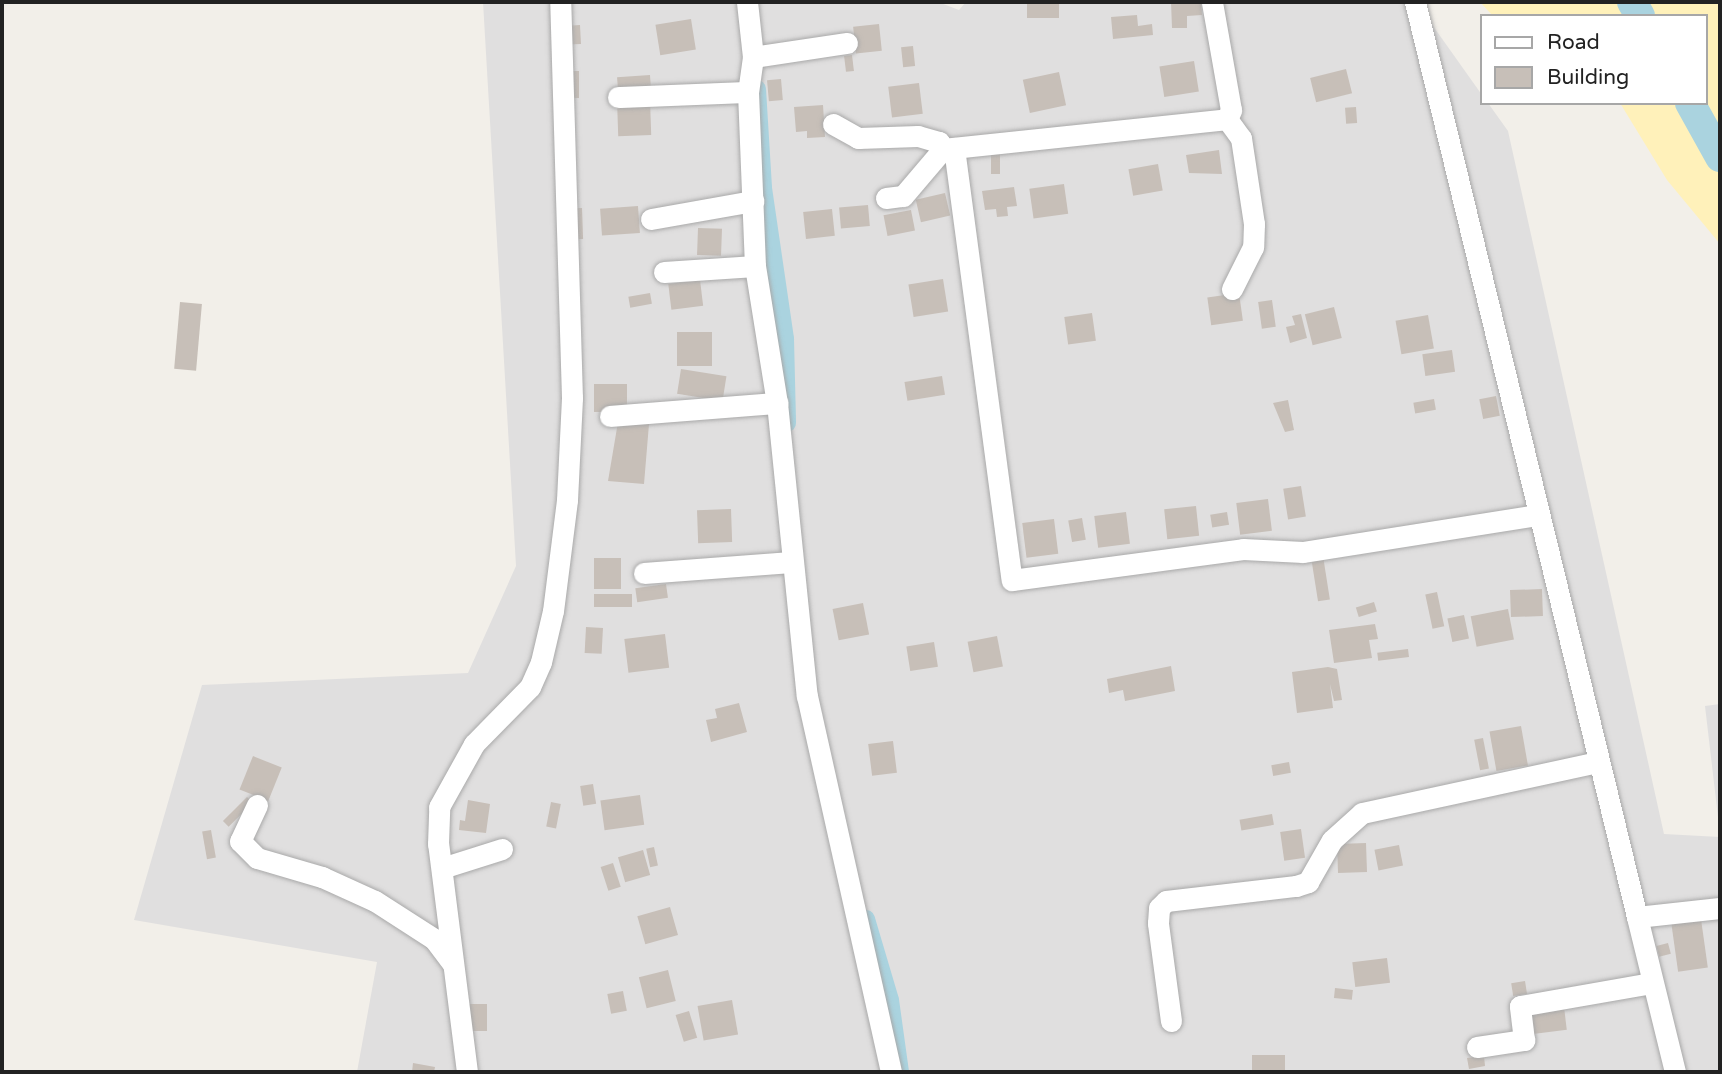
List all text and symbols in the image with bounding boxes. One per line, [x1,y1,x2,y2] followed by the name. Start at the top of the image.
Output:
[1480,14,1708,105] legend
[1547,30,1600,55] text: Road
[1547,65,1629,90] text: Building

